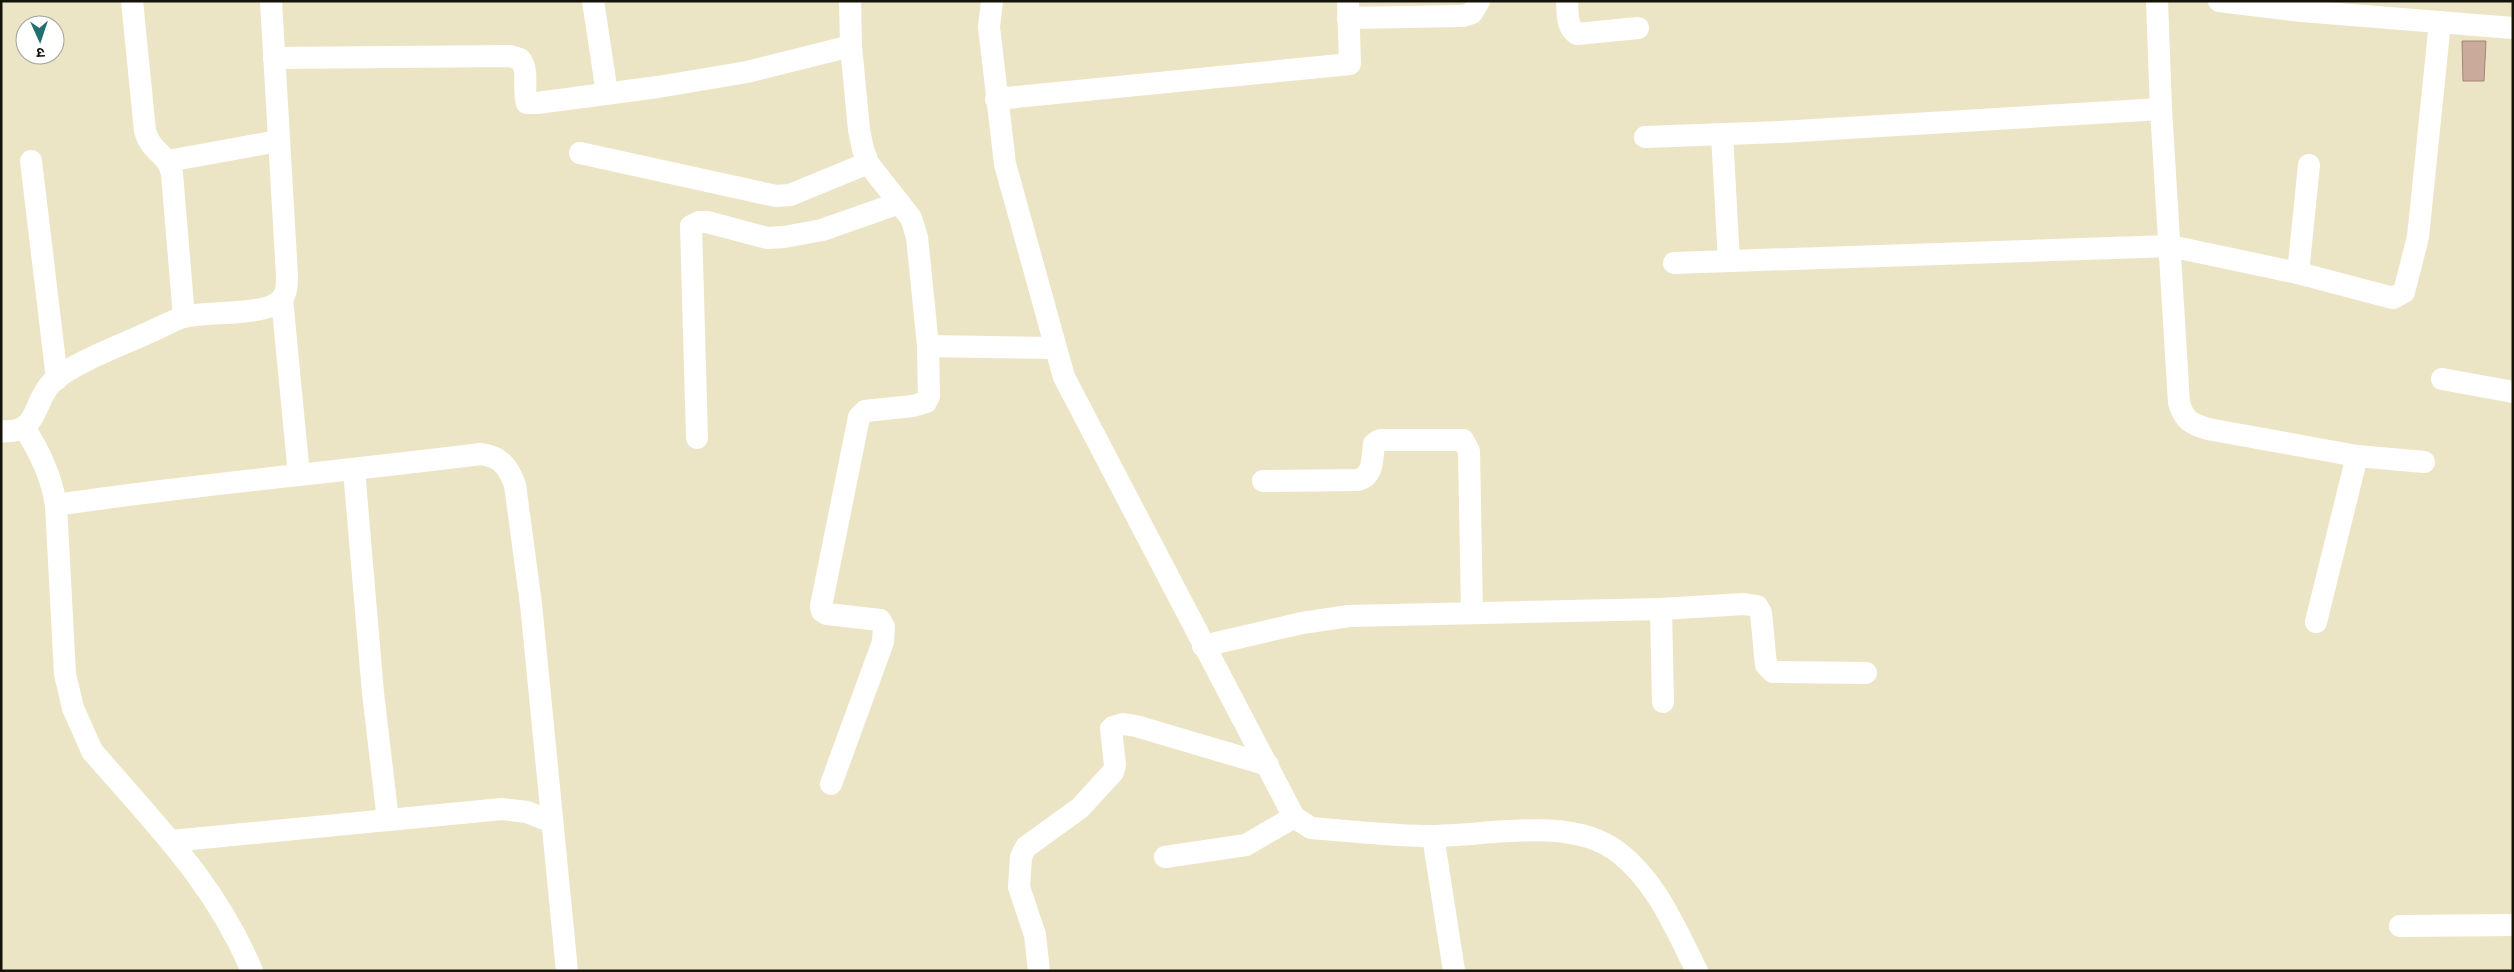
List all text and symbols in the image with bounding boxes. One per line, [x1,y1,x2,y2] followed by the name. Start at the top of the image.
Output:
[15,15,65,65] north arrow
[35,45,45,62] text: उ

